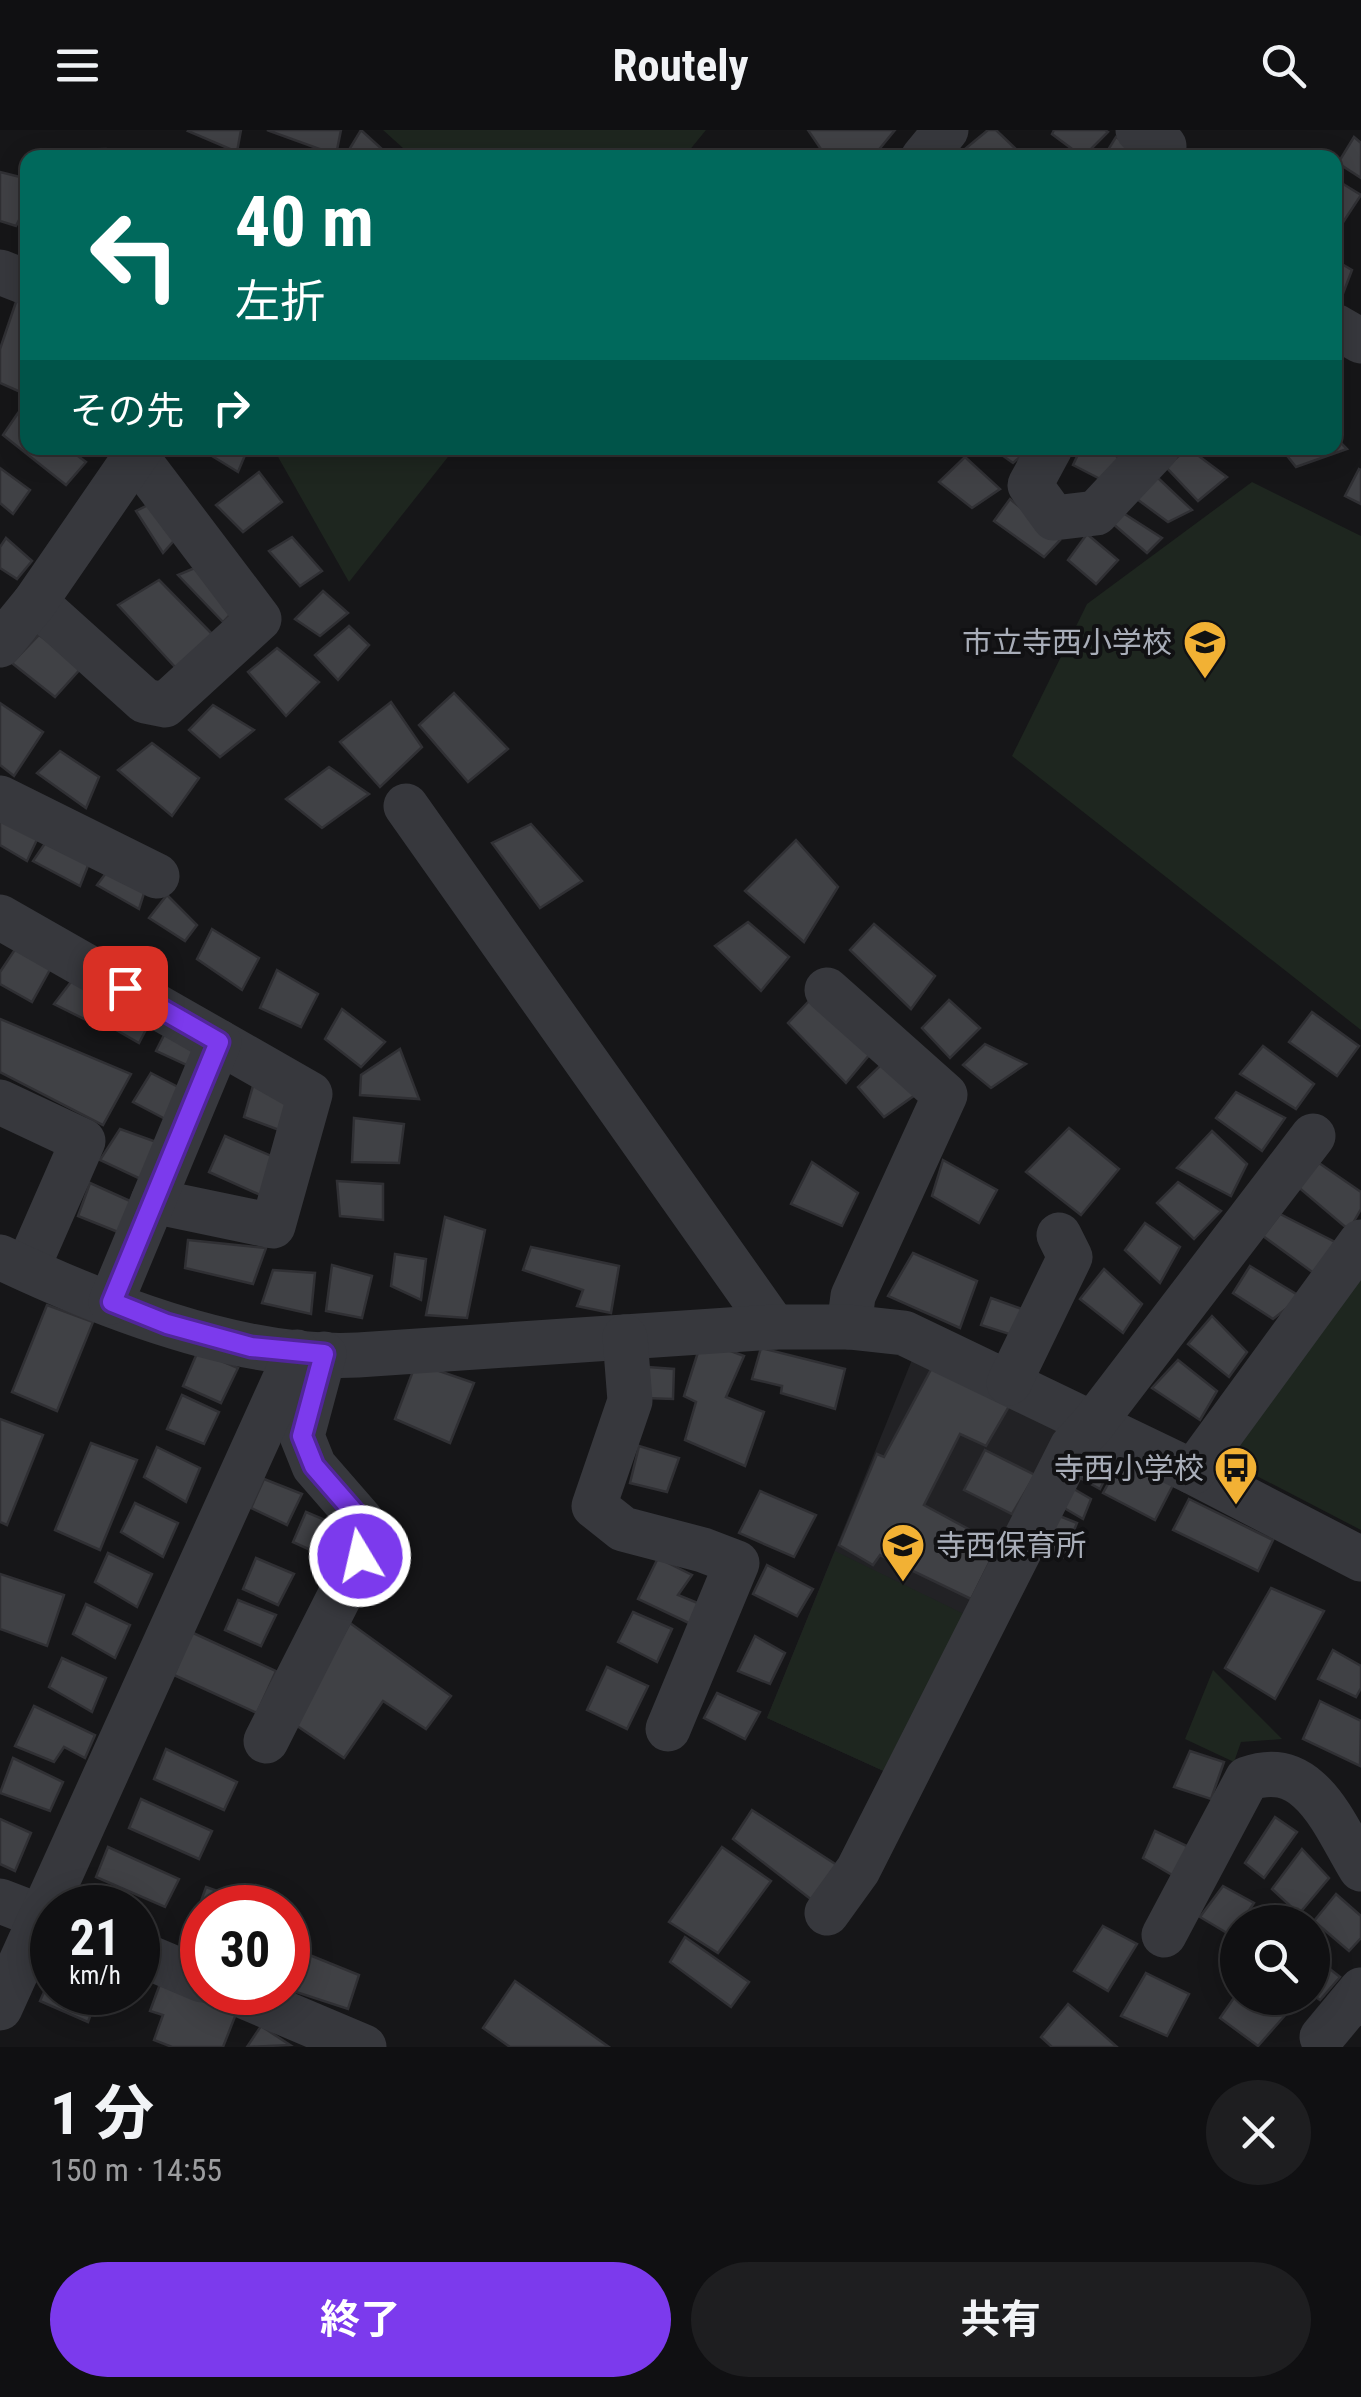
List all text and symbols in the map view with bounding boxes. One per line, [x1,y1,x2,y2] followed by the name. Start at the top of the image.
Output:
[50,38,105,93] icon: menu
[1256,38,1311,93] icon: search
[612,39,749,92] text: Routely
[235,181,374,263] text: 40 m
[70,190,200,320] icon: left
[235,275,325,328] text: 左折
[204,380,259,435] icon: right
[70,389,184,433] text: その先
[1182,619,1228,680] school or university icon: 市立寺西小学校
[962,625,1172,660] place label: 市立寺西小学校
[83,946,168,1031] pin
[98,961,153,1016] icon: arrive
[1213,1445,1259,1506] bus stop icon: 寺西小学校
[1054,1451,1204,1486] place label: 寺西小学校
[308,1504,412,1608] position arrow
[880,1522,926,1583] school or university icon: 寺西保育所
[936,1528,1086,1563] place label: 寺西保育所
[180,1885,310,2015] speed limit sign: 30
[1220,1905,1330,2015] map controls
[1220,1905,1330,2015] button: search
[70,1909,120,1967] text: 21
[69,1961,121,1990] text: km/h
[50,2078,154,2149] text: 1 分
[1206,2080,1311,2185] button: close
[50,2151,222,2189] text: 150 m · 14:55
[50,2262,671,2377] button: 終了
[691,2262,1311,2377] button: 共有

